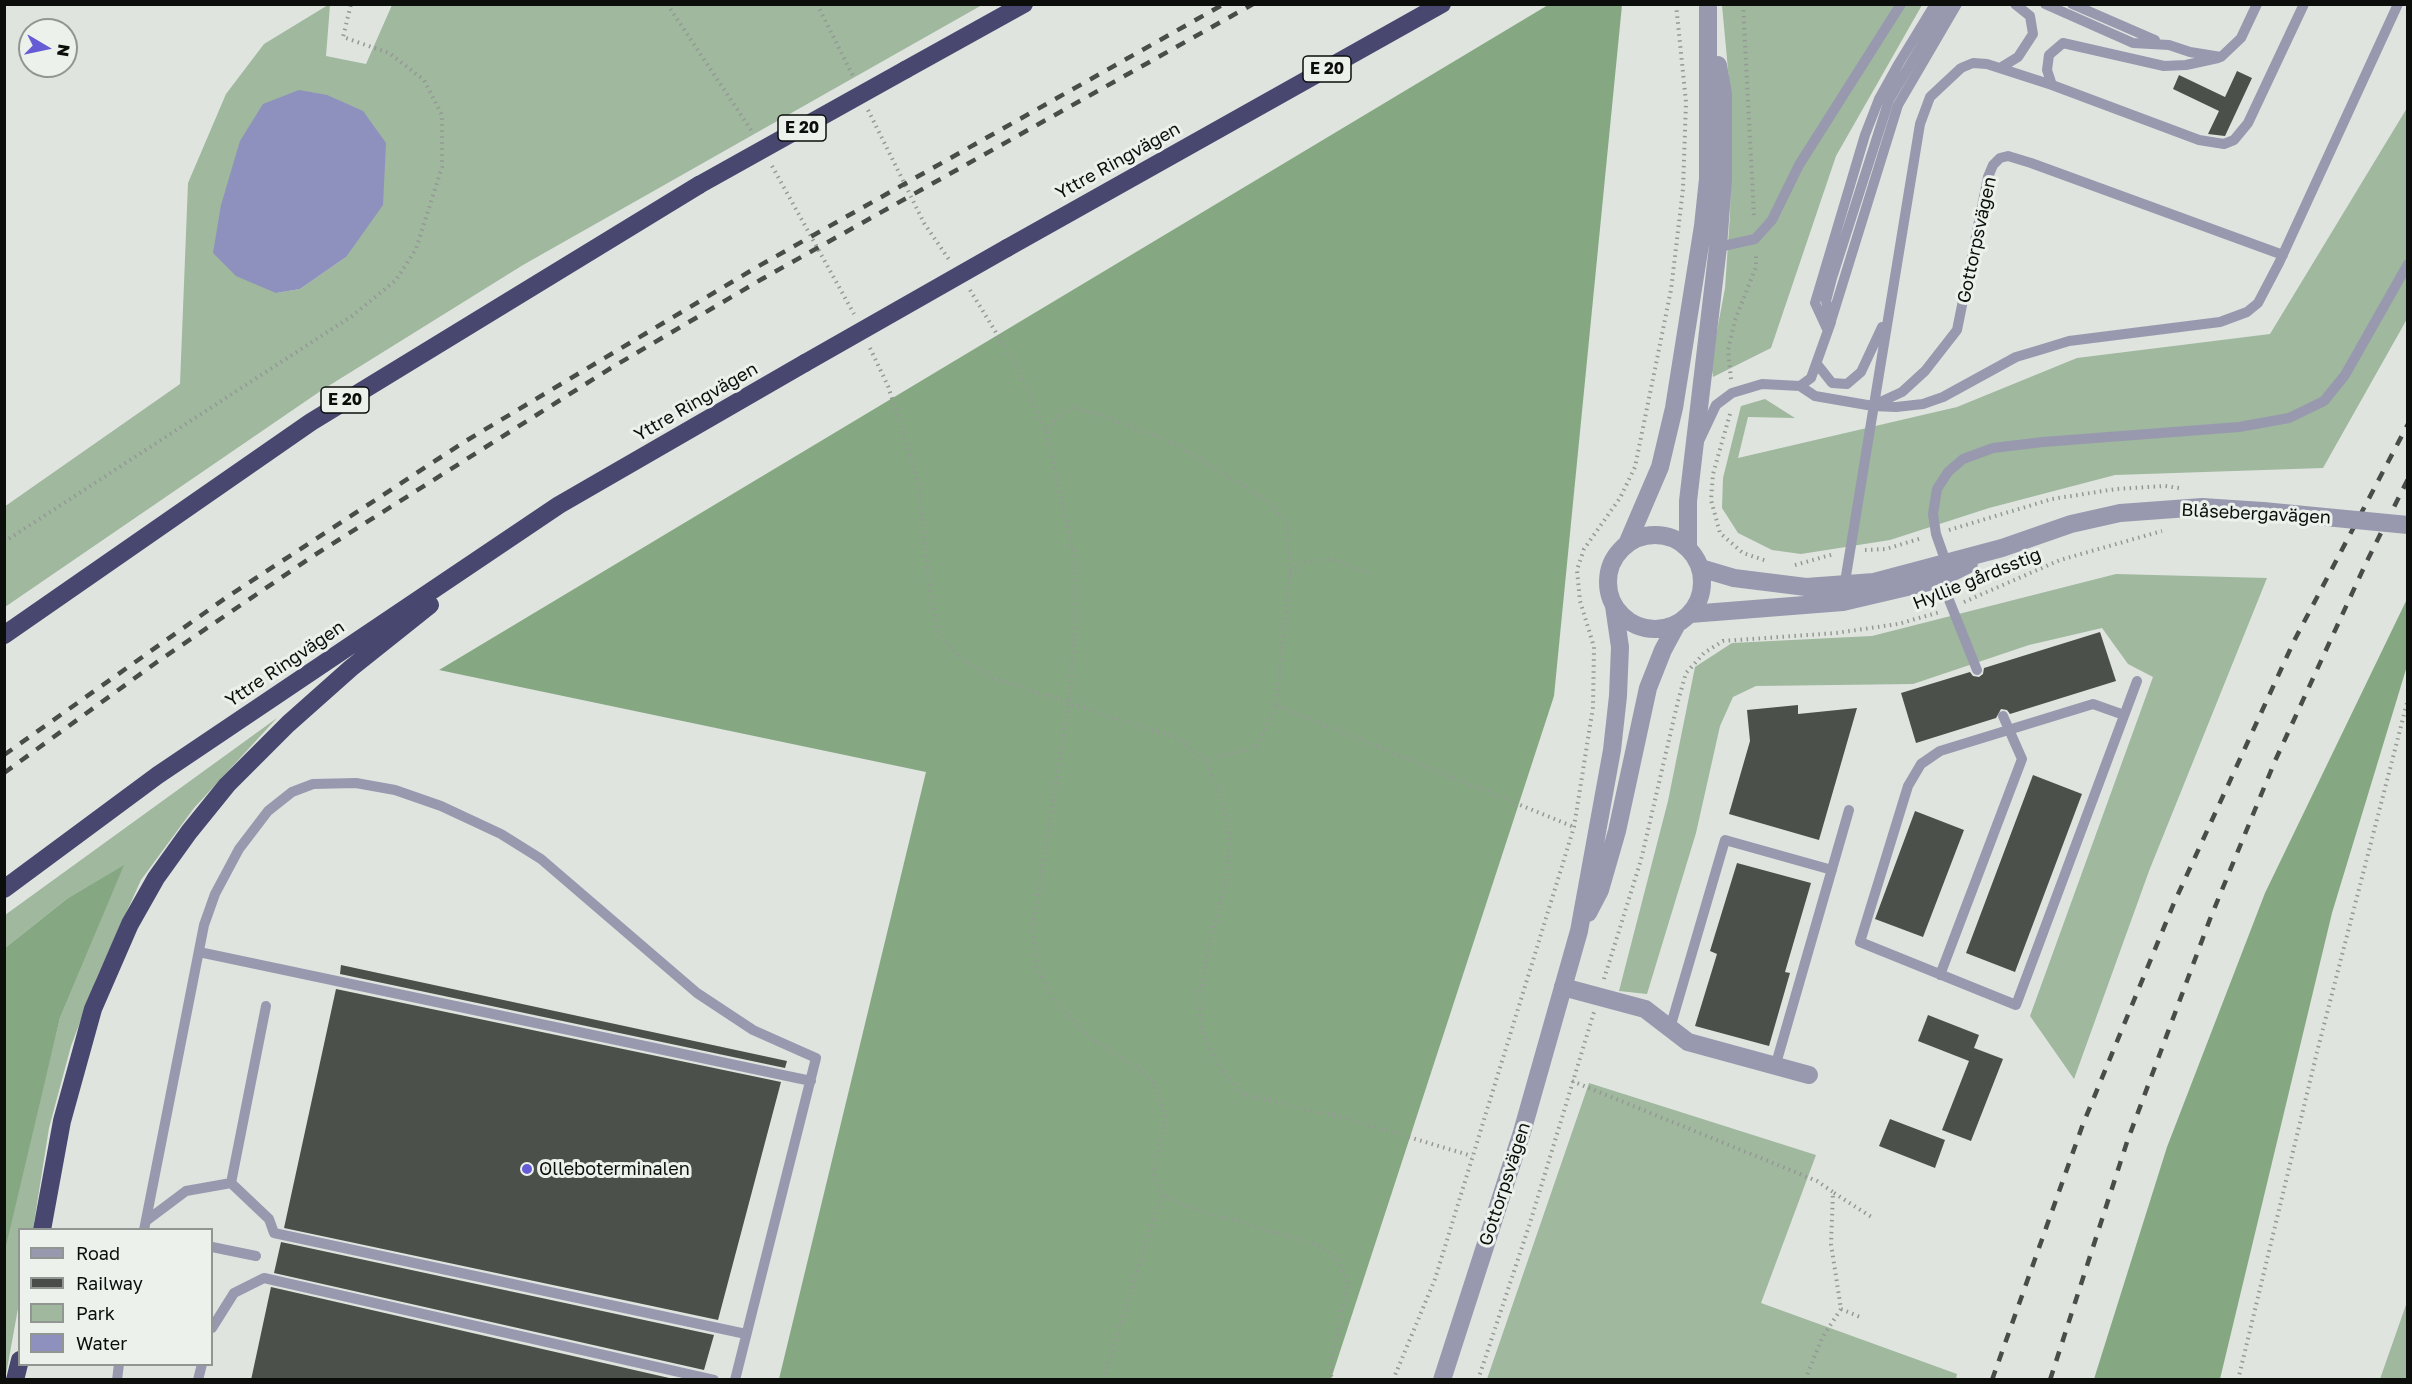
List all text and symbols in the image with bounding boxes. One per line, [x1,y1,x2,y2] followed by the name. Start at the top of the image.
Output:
[18,18,78,78] north arrow
[53,43,75,58] text: N
[1303,56,1351,82] road number: E 20
[778,115,826,141] road number: E 20
[1052,118,1184,204] street label: Yttre Ringvägen
[1953,175,2001,305] street label: Gottorpsvägen
[630,358,762,446] street label: Yttre Ringvägen
[321,387,369,413] road number: E 20
[2181,499,2331,529] street label: Blåsebergavägen
[1910,543,2044,615] street label: Hyllie gårdsstig
[221,616,349,712] street label: Yttre Ringvägen
[1475,1120,1535,1248] street label: Gottorpsvägen
[539,1158,690,1180] place label: Olleboterminalen
[520,1162,534,1176] marker: Olleboterminalen
[18,1228,213,1366] legend
[76,1242,120,1264] text: Road
[76,1272,143,1294] text: Railway
[76,1302,115,1324] text: Park
[76,1332,127,1354] text: Water

